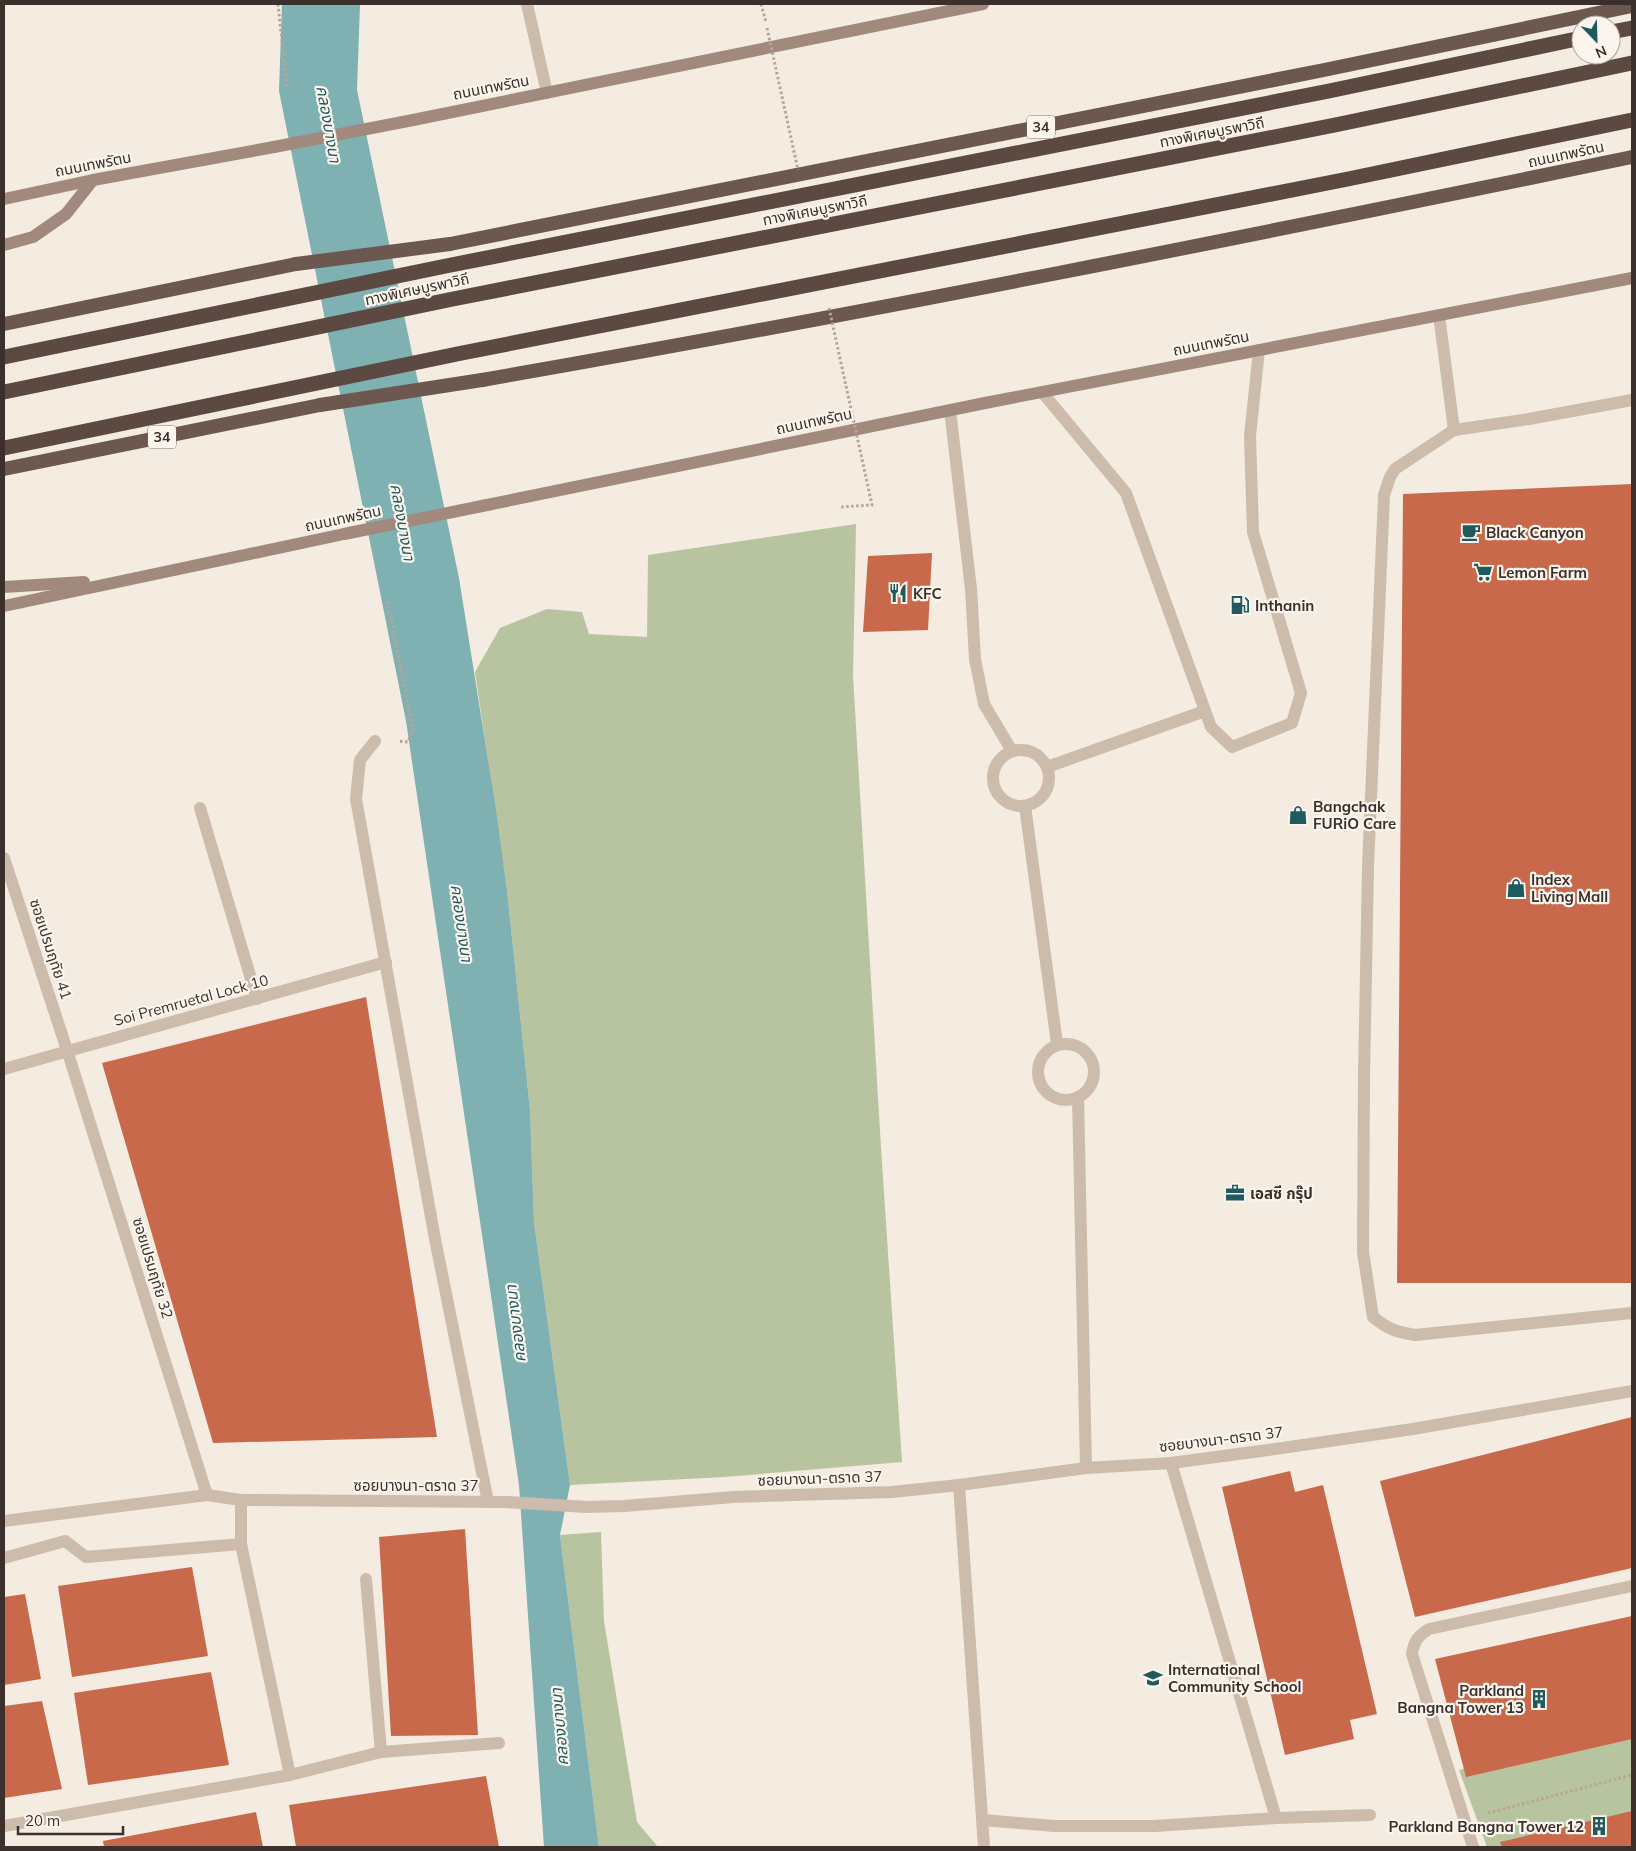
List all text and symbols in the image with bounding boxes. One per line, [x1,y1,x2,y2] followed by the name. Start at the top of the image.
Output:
[1571,15,1621,65] north arrow
[1593,42,1609,62] text: N
[451,70,531,104] street label: ถนนเทพรัตน
[312,84,346,166] water label: คลองบางนา
[1158,113,1266,151] street label: ทางพิเศษบูรพาวิถี
[1027,115,1055,138] road number: 34
[1526,137,1606,171] street label: ถนนเทพรัตน
[53,147,133,181] street label: ถนนเทพรัตน
[761,191,869,229] street label: ทางพิเศษบูรพาวิถี
[363,269,471,309] street label: ทางพิเศษบูรพาวิถี
[1171,326,1251,360] street label: ถนนเทพรัตน
[774,404,854,438] street label: ถนนเทพรัตน
[148,426,176,448] road number: 34
[386,482,420,564] water label: คลองบางนา
[303,501,383,535] street label: ถนนเทพรัตน
[1460,521,1482,543] cafe icon: Black Canyon
[1486,523,1584,542] place label: Black Canyon
[1472,561,1494,583] supermarket icon: Lemon Farm
[1498,563,1587,582] place label: Lemon Farm
[887,582,909,604] restaurant icon: KFC
[913,584,942,603] place label: KFC
[1229,594,1251,616] fuel station icon: Inthanin
[1255,596,1314,615] place label: Inthanin
[1313,797,1396,833] place label: Bangchak FURiO Care
[1287,804,1309,826] shop icon: Bangchak FURiO Care
[1531,870,1608,906] place label: Index Living Mall
[1505,877,1527,899] shop icon: Index Living Mall
[447,883,478,964] water label: คลองบางนา
[26,896,76,1002] street label: ซอยเปรมฤทัย 41
[112,970,270,1030] street label: Soi Premruetal Lock 10
[1224,1182,1246,1204] office icon: เอสซี กรุ๊ป
[1250,1184,1313,1203] place label: เอสซี กรุ๊ป
[129,1215,177,1321] street label: ซอยเปรมฤทัย 32
[500,1283,530,1364] water label: คลองบางนา
[1158,1422,1284,1456] street label: ซอยบางนา-ตราด 37
[757,1466,883,1490] street label: ซอยบางนา-ตราด 37
[354,1476,478,1495] street label: ซอยบางนา-ตราด 37
[1168,1660,1302,1696] place label: International Community School
[1142,1667,1164,1689] school or university icon: International Community School
[1397,1681,1524,1717] place label: Parkland Bangna Tower 13
[546,1686,572,1767] water label: คลองบางนา
[1528,1688,1550,1710] building icon: Parkland Bangna Tower 13
[18,1804,122,1836] scale bar
[25,1811,60,1830] text: 20 m
[1588,1815,1610,1837] building icon: Parkland Bangna Tower 12
[1389,1817,1584,1836] place label: Parkland Bangna Tower 12

